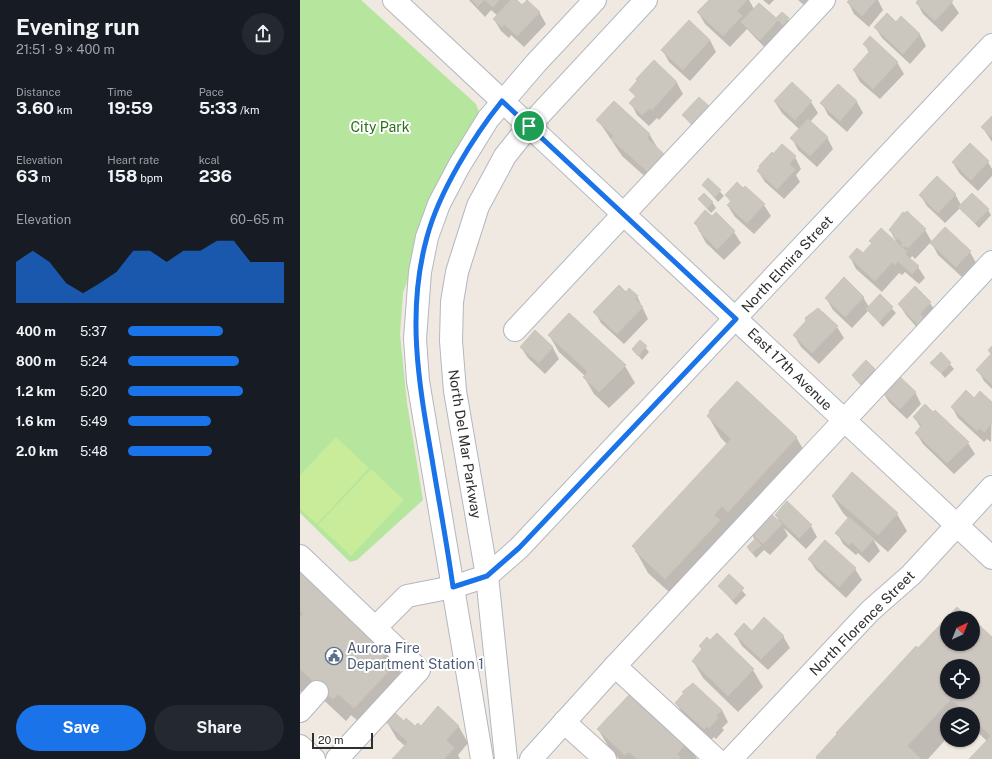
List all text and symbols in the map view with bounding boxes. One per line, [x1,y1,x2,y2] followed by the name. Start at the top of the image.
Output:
[242,13,284,55] button: share
[16,14,140,40] text: Evening run
[16,42,115,57] text: 21:51 · 9 × 400 m
[16,86,61,98] text: Distance
[107,86,132,98] text: Time
[199,86,224,98] text: Pace
[16,98,54,118] text: 3.60
[107,98,153,118] text: 19:59
[199,98,237,118] text: 5:33
[54,104,72,116] text: km
[237,104,260,116] text: /km
[512,109,546,143] pin
[518,115,540,137] icon: arrive
[350,119,410,135] park label: City Park
[16,154,63,166] text: Elevation
[107,154,159,166] text: Heart rate
[199,154,220,166] text: kcal
[16,166,38,186] text: 63
[107,166,138,186] text: 158
[199,166,232,186] text: 236
[38,172,51,184] text: m
[138,172,163,184] text: bpm
[16,212,71,227] text: Elevation
[230,212,284,227] text: 60–65 m
[738,212,836,316] street label: North Elmira Street
[16,324,56,339] text: 400 m
[80,324,107,339] text: 5:37
[744,325,836,413] street label: East 17th Avenue
[16,354,56,369] text: 800 m
[80,354,107,369] text: 5:24
[445,368,485,520] street label: North Del Mar Parkway
[16,384,56,399] text: 1.2 km
[80,384,107,399] text: 5:20
[16,414,56,429] text: 1.6 km
[80,414,107,429] text: 5:49
[16,444,58,459] text: 2.0 km
[80,444,108,459] text: 5:48
[806,567,918,679] street label: North Florence Street
[940,611,980,651] north arrow
[940,611,980,747] map controls
[347,640,484,672] place label: Aurora Fire Department Station 1
[324,646,344,666] public building icon: Aurora Fire Department Station 1
[940,659,980,699] button: locate
[16,705,146,751] button: Save
[154,705,284,751] button: Share
[940,707,980,747] button: layers
[312,731,373,750] scale bar
[318,734,343,746] text: 20 m

